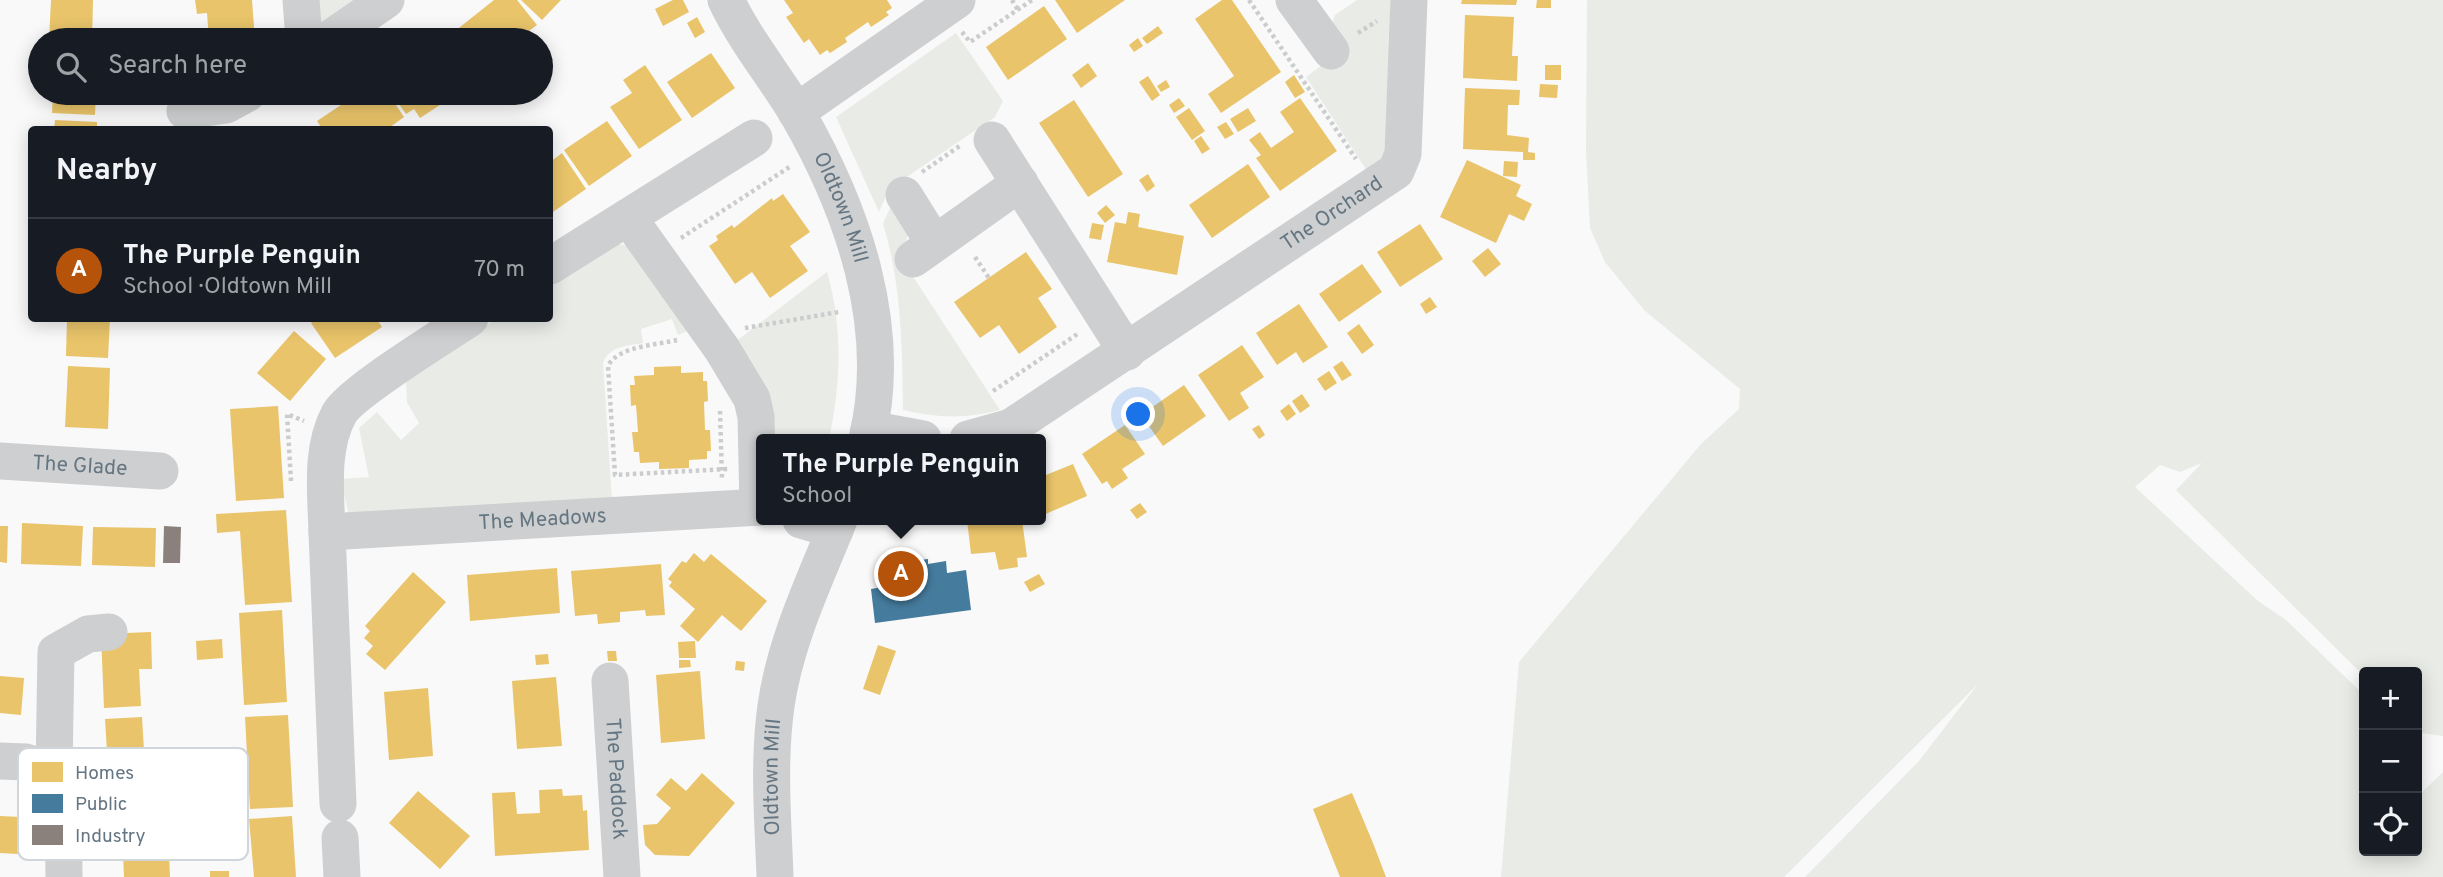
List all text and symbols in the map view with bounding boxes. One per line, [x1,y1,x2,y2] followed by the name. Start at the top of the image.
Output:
[28,28,553,105] search box
[52,48,90,86] icon: search
[108,50,247,83] text: Search here
[807,148,874,266] street label: Oldtown Mill
[56,153,157,190] text: Nearby
[1276,170,1388,257] street label: The Orchard
[123,240,361,273] text: The Purple Penguin
[71,256,87,285] text: A
[474,256,525,285] text: 70 m
[123,273,332,302] text: School · Oldtown Mill
[1121,397,1155,431] your location
[756,434,1046,525] popup
[782,449,1020,482] text: The Purple Penguin
[32,450,128,482] street label: The Glade
[782,482,852,511] text: School
[478,502,607,537] street label: The Meadows
[878,548,924,600] pin: A
[2359,667,2422,856] map controls
[2359,667,2422,730] button: +
[599,717,633,841] street label: The Paddock
[758,717,788,836] street label: Oldtown Mill
[2359,730,2422,793] button: −
[18,748,248,860] legend
[75,762,134,786] text: Homes
[75,793,127,817] text: Public
[2359,793,2422,856] button: locate
[75,825,145,849] text: Industry

